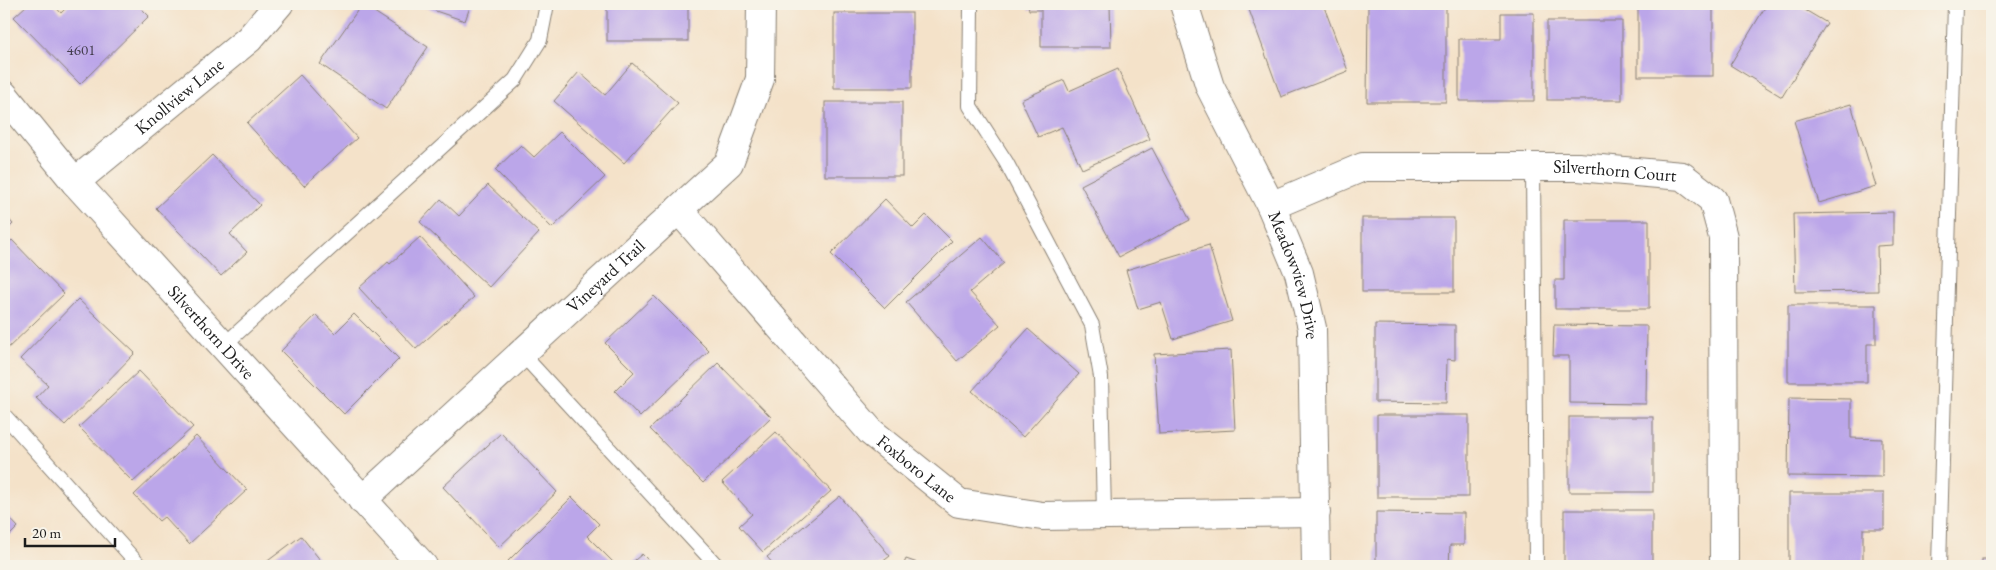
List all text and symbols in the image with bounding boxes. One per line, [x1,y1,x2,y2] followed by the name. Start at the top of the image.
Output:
[67,40,95,59] house number: 4601
[130,53,228,139] street label: Knollview Lane
[1553,155,1678,187] street label: Silverthorn Court
[1263,207,1324,339] street label: Meadowview Drive
[561,234,650,318] street label: Vineyard Trail
[163,280,260,384] street label: Silverthorn Drive
[872,429,961,507] street label: Foxboro Lane
[25,515,115,547] scale bar
[32,523,61,542] text: 20 m

